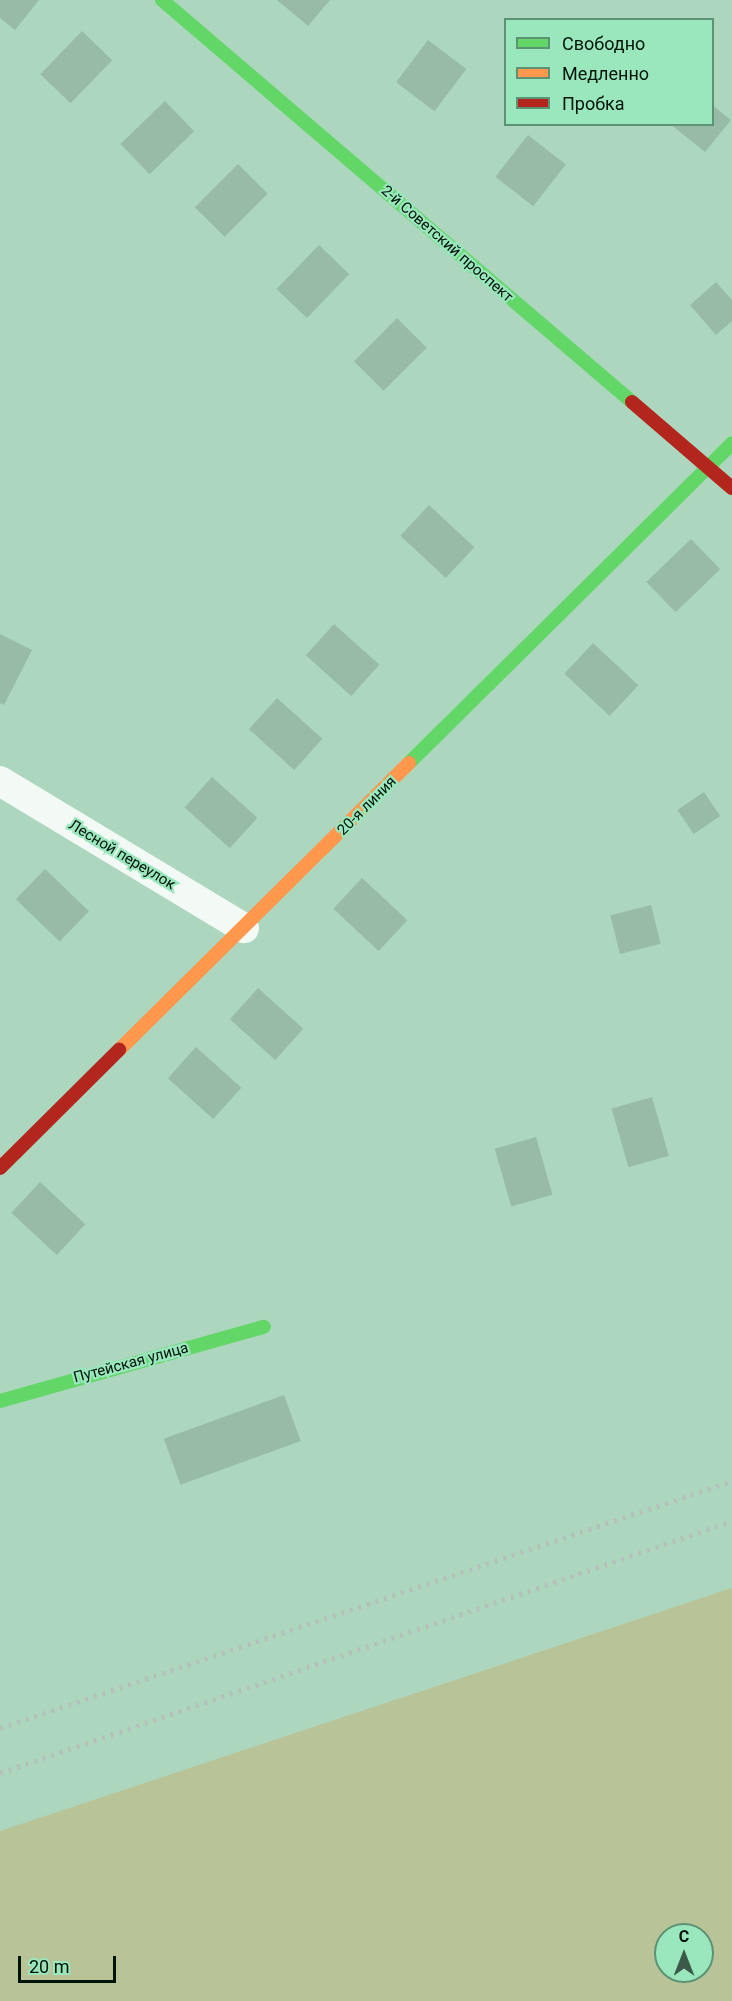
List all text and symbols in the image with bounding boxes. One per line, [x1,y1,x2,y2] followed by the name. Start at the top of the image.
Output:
[504,18,714,126] legend
[562,33,645,54] text: Свободно
[562,63,649,84] text: Медленно
[562,93,625,114] text: Пробка
[377,182,517,306] street label: 2-й Советский проспект
[334,773,400,839] street label: 20-я линия
[65,816,179,894] street label: Лесной переулок
[72,1339,190,1387] street label: Путейская улица
[654,1923,714,1983] north arrow
[679,1927,689,1946] text: С
[21,1944,118,1982] scale bar
[29,1956,69,1977] text: 20 m

